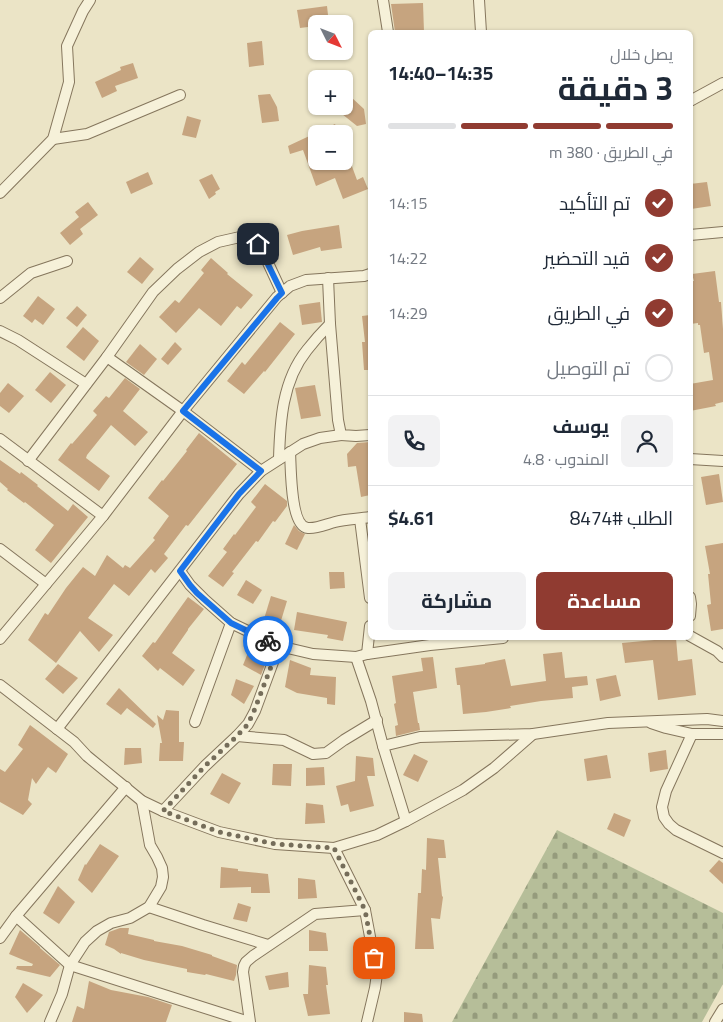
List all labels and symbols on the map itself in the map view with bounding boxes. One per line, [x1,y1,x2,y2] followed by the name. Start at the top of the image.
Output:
[308,15,352,60] north arrow
[237,223,279,265] pin
[243,616,293,666] courier
[353,937,395,979] pin

